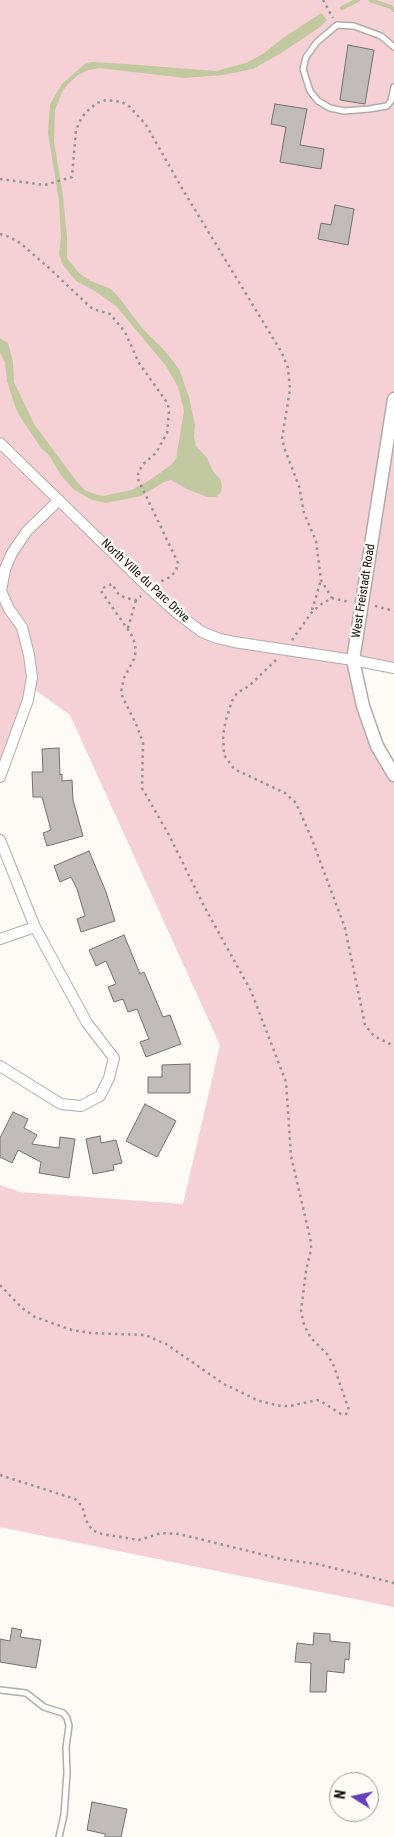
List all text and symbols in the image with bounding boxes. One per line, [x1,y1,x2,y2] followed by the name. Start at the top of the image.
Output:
[98,536,192,626] street label: North Ville du Parc Drive
[349,543,379,639] street label: West Freistadt Road
[329,1772,379,1822] north arrow
[332,1789,349,1800] text: N

